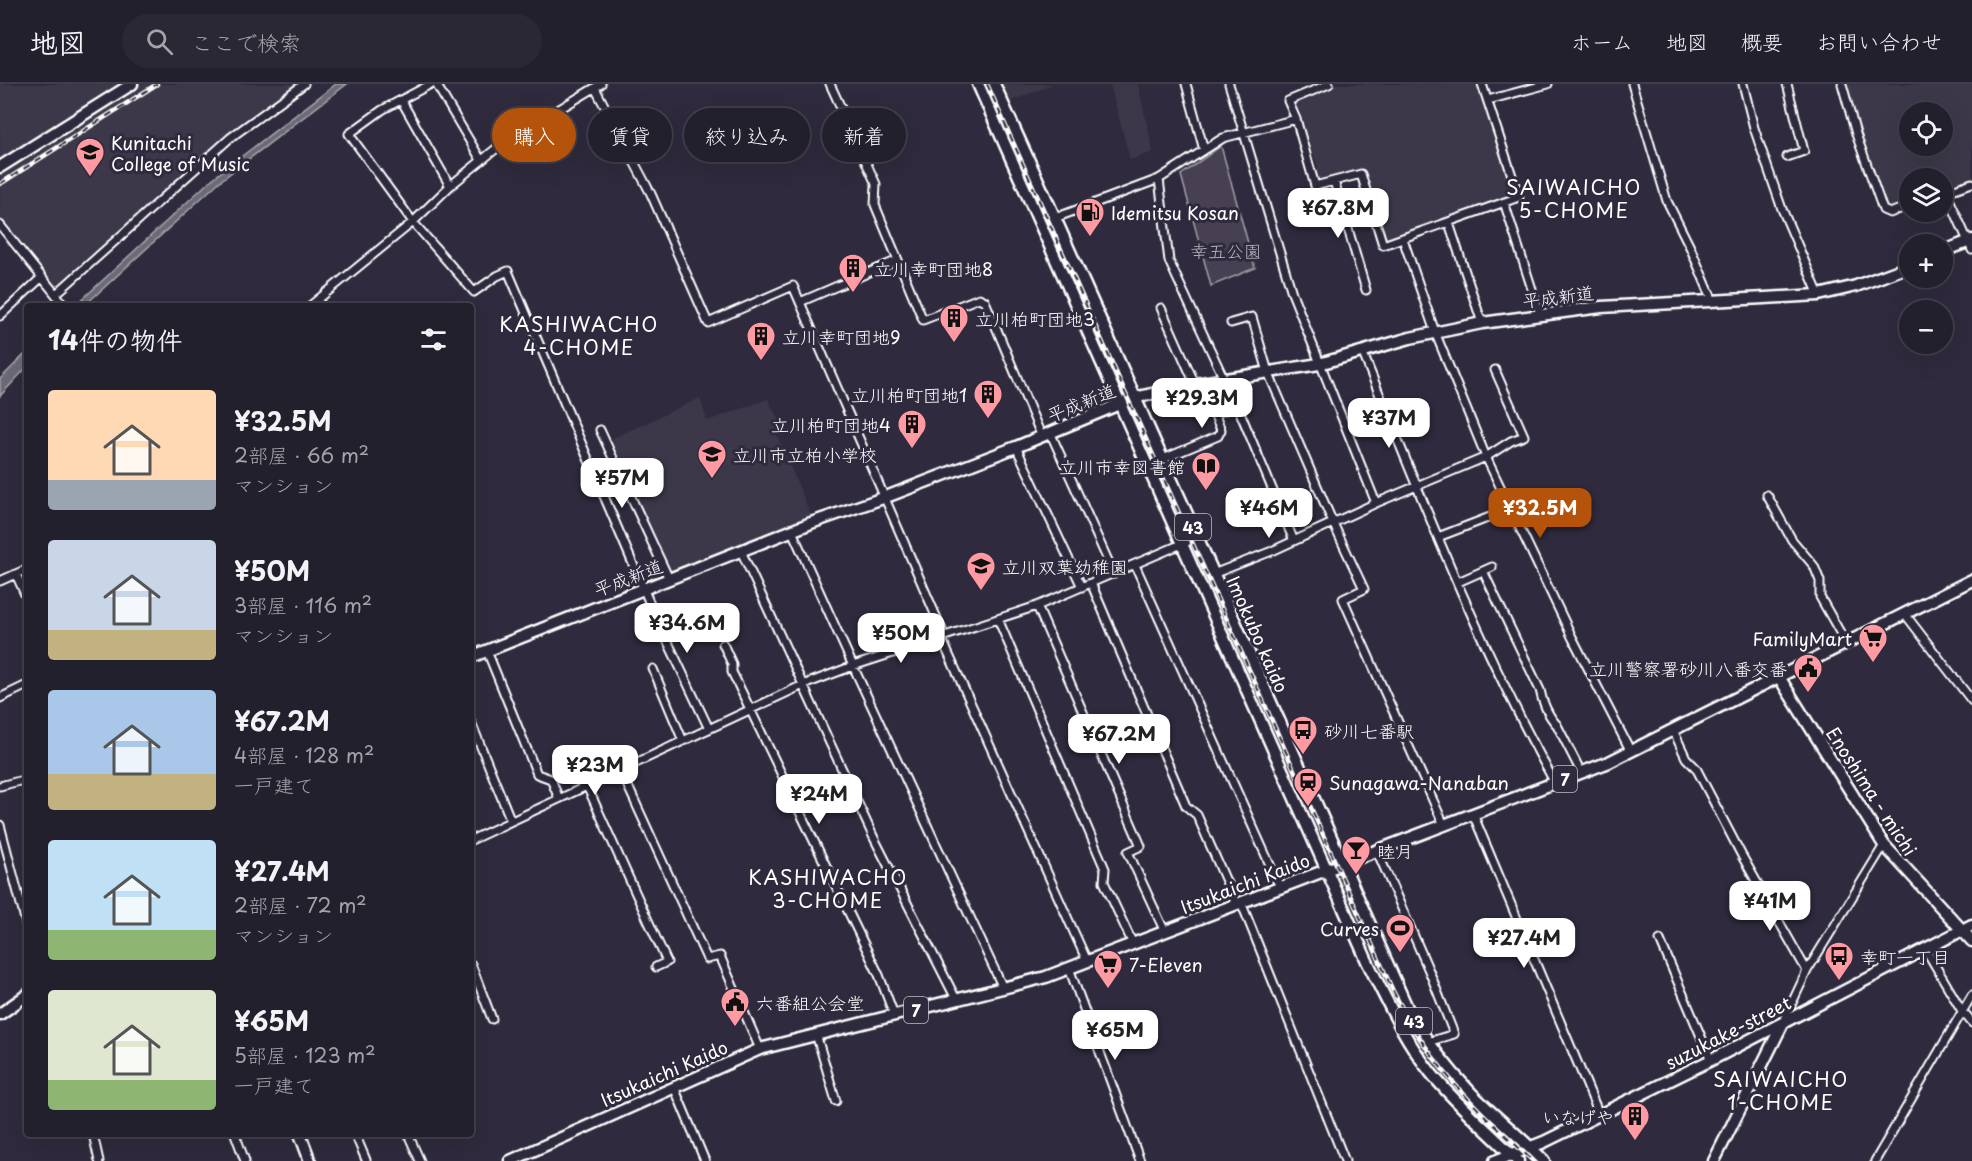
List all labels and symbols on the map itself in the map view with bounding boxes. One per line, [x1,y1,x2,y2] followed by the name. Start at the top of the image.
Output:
[111,129,250,177] place label: Kunitachi College of Music
[74,136,106,178] school or university icon: Kunitachi College of Music
[1506,172,1642,225] district label: SAIWAICHO 5-CHOME
[1289,188,1387,239] pin: ¥67.8M
[1074,196,1106,238] fuel station icon: Idemitsu Kosan
[1111,199,1239,226] place label: Idemitsu Kosan
[1190,237,1262,264] park label: 幸五公園
[837,252,869,294] building icon: 立川幸町団地8
[874,255,993,282] place label: 立川幸町団地8
[1521,278,1595,314] street label: 平成新道
[938,302,970,344] building icon: 立川柏町団地3
[975,305,1095,332] place label: 立川柏町団地3
[499,309,659,362] district label: KASHIWACHO 4-CHOME
[745,320,777,362] building icon: 立川幸町団地9
[782,323,901,350] place label: 立川幸町団地9
[1043,376,1119,428] street label: 平成新道
[972,378,1004,420] building icon: 立川柏町団地1
[1153,378,1251,429] pin: ¥29.3M
[851,381,967,408] place label: 立川柏町団地1
[1353,398,1425,449] pin: ¥37M
[896,408,928,450] building icon: 立川柏町団地4
[771,411,891,438] place label: 立川柏町団地4
[696,438,728,480] school or university icon: 立川市立柏小学校
[733,441,877,468] place label: 立川市立柏小学校
[1190,450,1222,492] library icon: 立川市幸図書館
[1059,453,1185,480] place label: 立川市幸図書館
[586,458,658,509] pin: ¥57M
[1233,488,1305,539] pin: ¥46M
[1491,488,1589,539] pin: ¥32.5M
[1175,514,1211,540] road number: 43
[965,550,997,592] school or university icon: 立川双葉幼稚園
[590,551,666,603] street label: 平成新道
[1002,553,1128,580] place label: 立川双葉幼稚園
[1220,571,1296,697] street label: Imokubo kaido
[638,603,736,654] pin: ¥34.6M
[865,613,937,664] pin: ¥50M
[1857,622,1889,664] supermarket icon: FamilyMart
[1753,625,1852,652] place label: FamilyMart
[1792,652,1824,694] public building icon: 立川警察署砂川八番交番
[1589,655,1787,682] place label: 立川警察署砂川八番交番
[1070,714,1168,765] pin: ¥67.2M
[1287,714,1319,756] bus stop icon: 砂川七番駅
[1324,717,1414,744] place label: 砂川七番駅
[1820,721,1924,861] street label: Enoshima - michi
[559,745,631,796] pin: ¥23M
[1292,766,1324,808] station icon: Sunagawa-Nanaban
[1553,766,1577,792] road number: 7
[1329,769,1509,796] place label: Sunagawa-Nanaban
[783,774,855,825] pin: ¥24M
[1340,834,1372,876] bar icon: 睦月
[1377,837,1413,864] place label: 睦月
[1177,846,1313,920] street label: Itsukaichi Kaido
[748,862,908,915] district label: KASHIWACHO 3-CHOME
[1734,881,1806,932] pin: ¥41M
[1384,912,1416,954] sports icon: Curves
[1320,915,1379,942] place label: Curves
[1475,918,1573,969] pin: ¥27.4M
[1823,940,1855,982] bus stop icon: 幸町一丁目
[1860,943,1950,970] place label: 幸町一丁目
[1092,948,1124,990] supermarket icon: 7-Eleven
[1129,951,1203,978] place label: 7-Eleven
[719,986,751,1028] public building icon: 六番組公会堂
[756,989,864,1016] place label: 六番組公会堂
[1660,989,1796,1075] street label: suzukake-street
[904,997,928,1023] road number: 7
[1396,1008,1432,1034] road number: 43
[1079,1010,1151,1061] pin: ¥65M
[596,1033,732,1113] street label: Itsukaichi Kaido
[1713,1064,1849,1117] district label: SAIWAICHO 1-CHOME
[1619,1100,1651,1142] building icon: いなげや
[1542,1103,1614,1130] place label: いなげや

